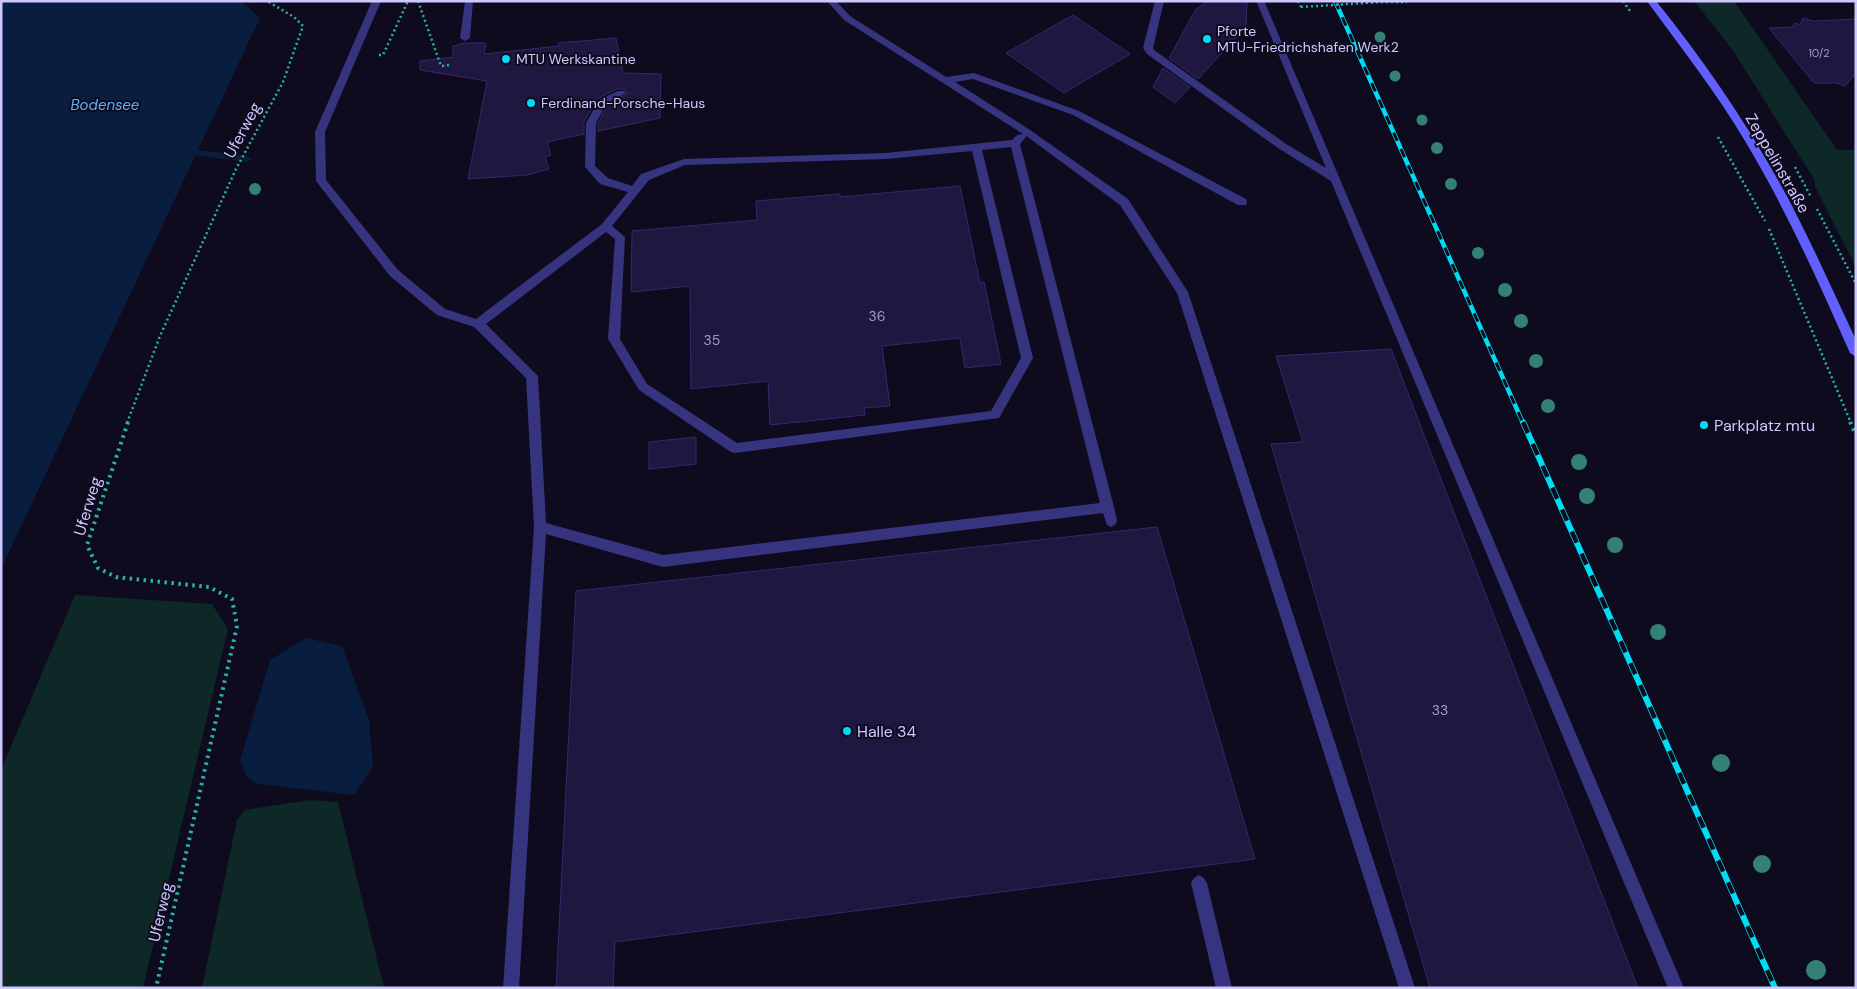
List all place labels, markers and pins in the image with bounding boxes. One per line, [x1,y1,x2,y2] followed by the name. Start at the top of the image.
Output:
[1217,22,1399,56] place label: Pforte MTU-Friedrichshafen Werk2
[1201,33,1213,45] marker: Pforte MTU-Friedrichshafen Werk2
[516,50,636,68] place label: MTU Werkskantine
[500,53,512,65] marker: MTU Werkskantine
[541,94,705,112] place label: Ferdinand-Porsche-Haus
[525,97,537,109] marker: Ferdinand-Porsche-Haus
[1714,415,1815,436] place label: Parkplatz mtu
[1698,419,1710,431] marker: Parkplatz mtu
[857,721,917,742] place label: Halle 34
[841,725,853,737] marker: Halle 34

